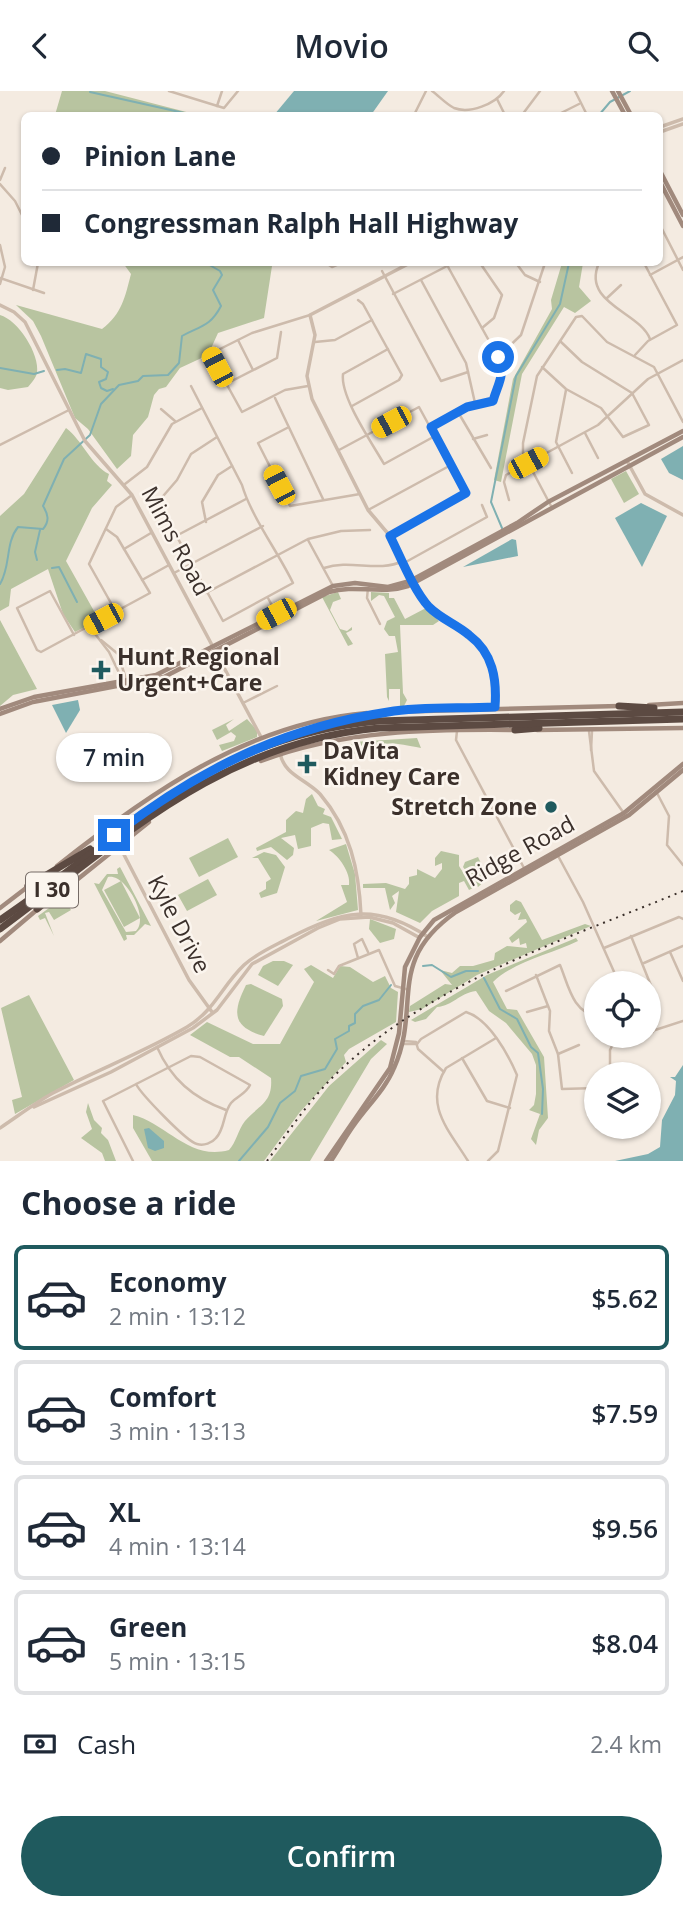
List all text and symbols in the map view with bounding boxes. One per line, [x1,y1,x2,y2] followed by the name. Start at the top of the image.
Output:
[294,24,389,67] text: Movio
[21,27,59,65] icon: back
[624,27,662,65] icon: search
[84,138,236,174] text: Pinion Lane
[84,205,518,241] text: Congressman Ralph Hall Highway
[482,341,514,373] route start
[198,344,237,390] car
[368,403,415,441] car
[505,444,552,482] car
[260,462,299,508] car
[135,480,219,601] street label: Mims Road
[253,595,300,633] car
[80,600,127,638] car
[117,640,280,698] place label: Hunt Regional Urgent+Care
[91,660,111,680] marker: Hunt Regional Urgent+Care
[56,733,172,783] callout: 7 min
[323,734,460,792] place label: DaVita Kidney Care
[83,741,145,773] text: 7 min
[297,754,317,774] marker: DaVita Kidney Care
[391,790,537,822] place label: Stretch Zone
[543,799,559,815] marker: Stretch Zone
[459,807,580,893] street label: Ridge Road
[98,819,130,851] route end
[141,869,219,978] street label: Kyle Drive
[26,873,78,907] road number: I 30
[584,971,661,1139] map controls
[584,971,661,1048] button: locate
[584,1062,661,1139] button: layers
[21,1181,236,1224] text: Choose a ride
[109,1264,227,1300] text: Economy
[25,1266,88,1329] icon: car
[591,1280,658,1316] text: $5.62
[109,1300,246,1332] text: 2 min · 13:12
[109,1379,216,1415] text: Comfort
[25,1381,88,1444] icon: car
[591,1395,658,1431] text: $7.59
[109,1415,246,1447] text: 3 min · 13:13
[109,1494,141,1530] text: XL
[25,1496,88,1559] icon: car
[591,1510,658,1546] text: $9.56
[109,1530,246,1562] text: 4 min · 13:14
[109,1609,187,1645] text: Green
[25,1611,88,1674] icon: car
[591,1625,658,1661] text: $8.04
[109,1645,246,1677] text: 5 min · 13:15
[21,1725,59,1763] icon: cash
[77,1726,136,1762] text: Cash
[590,1728,662,1760] text: 2.4 km
[21,1816,662,1896] button: Confirm

